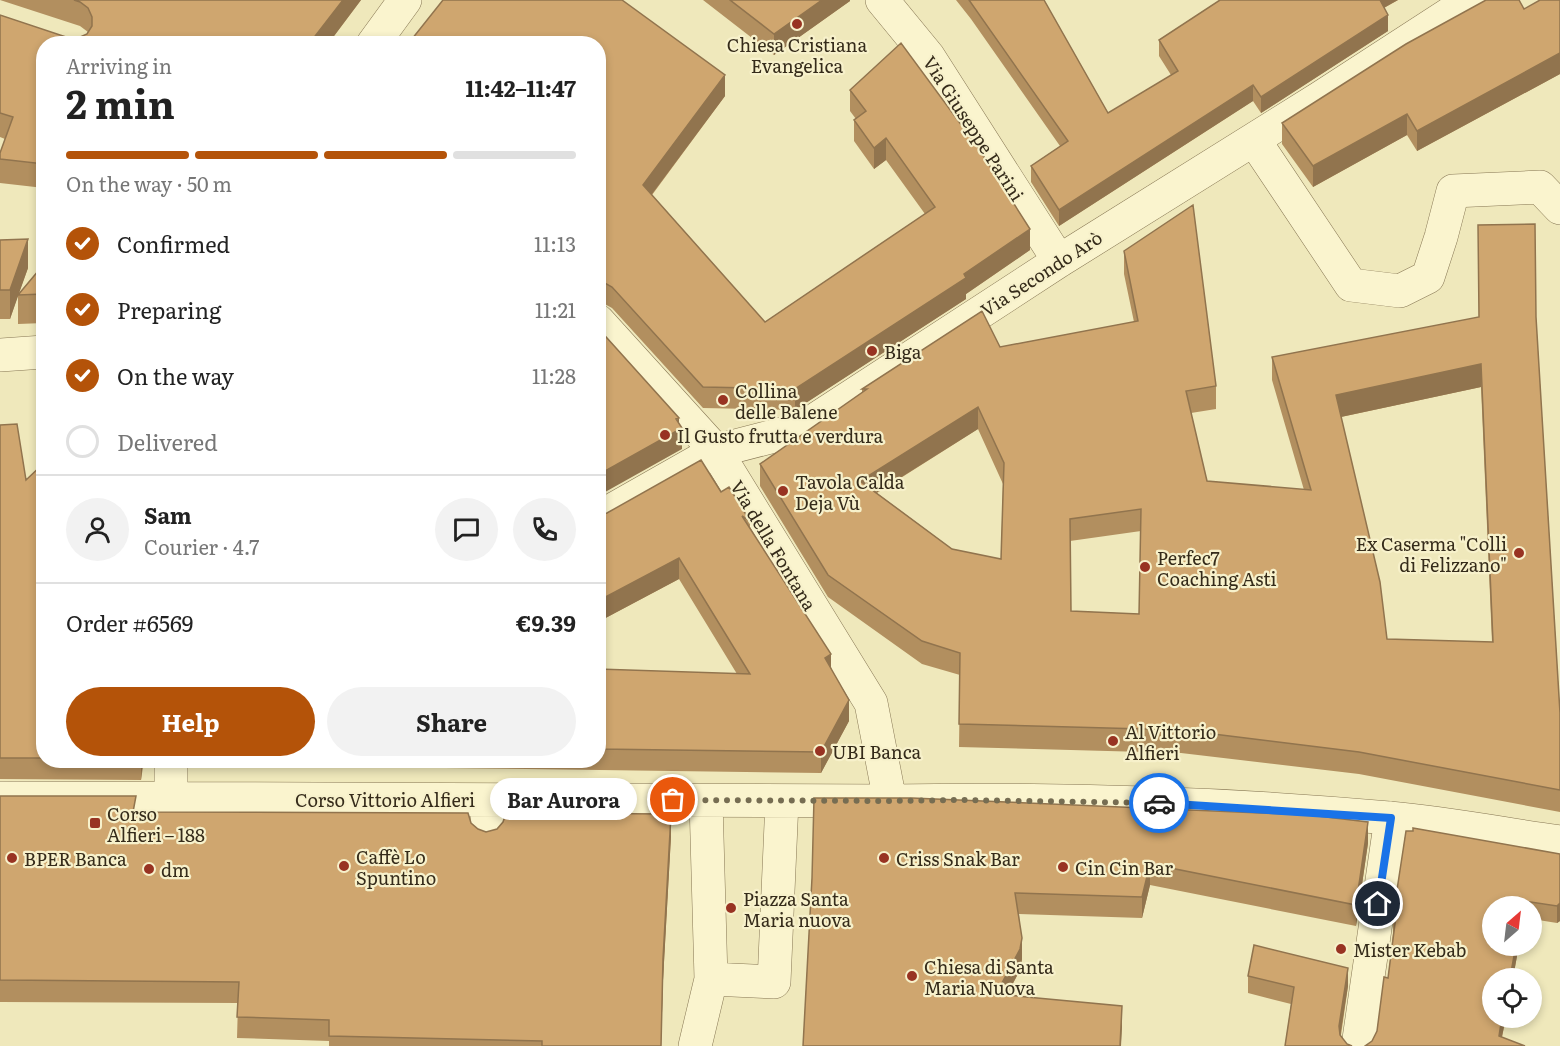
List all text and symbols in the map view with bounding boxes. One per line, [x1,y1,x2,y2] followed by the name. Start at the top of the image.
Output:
[790,17,804,31] marker: Chiesa Cristiana Evangelica
[727,31,867,79] place label: Chiesa Cristiana Evangelica
[66,50,172,80] text: Arriving in
[917,50,1031,206] street label: Via Giuseppe Parini
[465,71,576,104] text: 11:42–11:47
[66,73,175,131] text: 2 min
[66,168,232,198] text: On the way · 50 m
[975,223,1107,323] street label: Via Secondo Arò
[66,227,99,260] icon: check
[117,227,230,260] text: Confirmed
[534,228,576,258] text: 11:13
[66,293,99,326] icon: check
[117,293,221,326] text: Preparing
[535,294,576,324] text: 11:21
[884,338,922,365] place label: Biga
[865,344,879,358] marker: Biga
[66,359,99,392] icon: check
[117,359,234,392] text: On the way
[532,360,576,390] text: 11:28
[735,377,837,425] place label: Collina delle Balene
[716,393,730,407] marker: Collina delle Balene
[677,422,884,449] place label: Il Gusto frutta e verdura
[117,425,218,458] text: Delivered
[658,428,672,442] marker: Il Gusto frutta e verdura
[795,468,905,516] place label: Tavola Calda Deja Vù
[724,475,824,616] street label: Via della Fontana
[776,484,790,498] marker: Tavola Calda Deja Vù
[66,498,129,561] button: person
[144,498,192,531] text: Sam
[435,498,498,561] button: chat
[513,498,576,561] button: phone
[1356,530,1507,578] place label: Ex Caserma "Colli di Felizzano"
[144,531,259,561] text: Courier · 4.7
[1157,544,1277,592] place label: Perfec7 Coaching Asti
[1512,546,1526,560] marker: Ex Caserma "Colli di Felizzano"
[1138,560,1152,574] marker: Perfec7 Coaching Asti
[66,606,193,639] text: Order #6569
[516,606,576,639] text: €9.39
[66,687,315,756] button: Help
[327,687,576,756] button: Share
[1125,718,1216,766] place label: Al Vittorio Alfieri
[1106,734,1120,748] marker: Al Vittorio Alfieri
[832,738,922,765] place label: UBI Banca
[813,744,827,758] marker: UBI Banca
[1129,773,1189,833] courier
[647,774,698,825] pin
[490,779,637,821] callout: Bar Aurora
[656,783,689,816] icon: bag
[507,784,620,814] text: Bar Aurora
[295,786,475,813] street label: Corso Vittorio Alfieri
[1143,787,1176,820] icon: car
[107,800,205,848] place label: Corso Alfieri – 188
[88,816,102,830] marker: Corso Alfieri – 188
[356,843,436,891] place label: Caffè Lo Spuntino
[24,845,127,872] place label: BPER Banca
[896,845,1020,872] place label: Criss Snak Bar
[5,851,19,865] marker: BPER Banca
[877,851,891,865] marker: Criss Snak Bar
[1075,854,1174,881] place label: Cin Cin Bar
[161,856,189,883] place label: dm
[337,859,351,873] marker: Caffè Lo Spuntino
[1056,860,1070,874] marker: Cin Cin Bar
[142,862,156,876] marker: dm
[1352,878,1403,929] pin
[743,885,852,933] place label: Piazza Santa Maria nuova
[1361,887,1394,920] icon: home
[1482,896,1542,956] north arrow
[1482,896,1542,1028] map controls
[724,901,738,915] marker: Piazza Santa Maria nuova
[1353,936,1466,963] place label: Mister Kebab
[1334,942,1348,956] marker: Mister Kebab
[924,953,1054,1001] place label: Chiesa di Santa Maria Nuova
[1482,968,1542,1028] button: locate
[905,969,919,983] marker: Chiesa di Santa Maria Nuova

